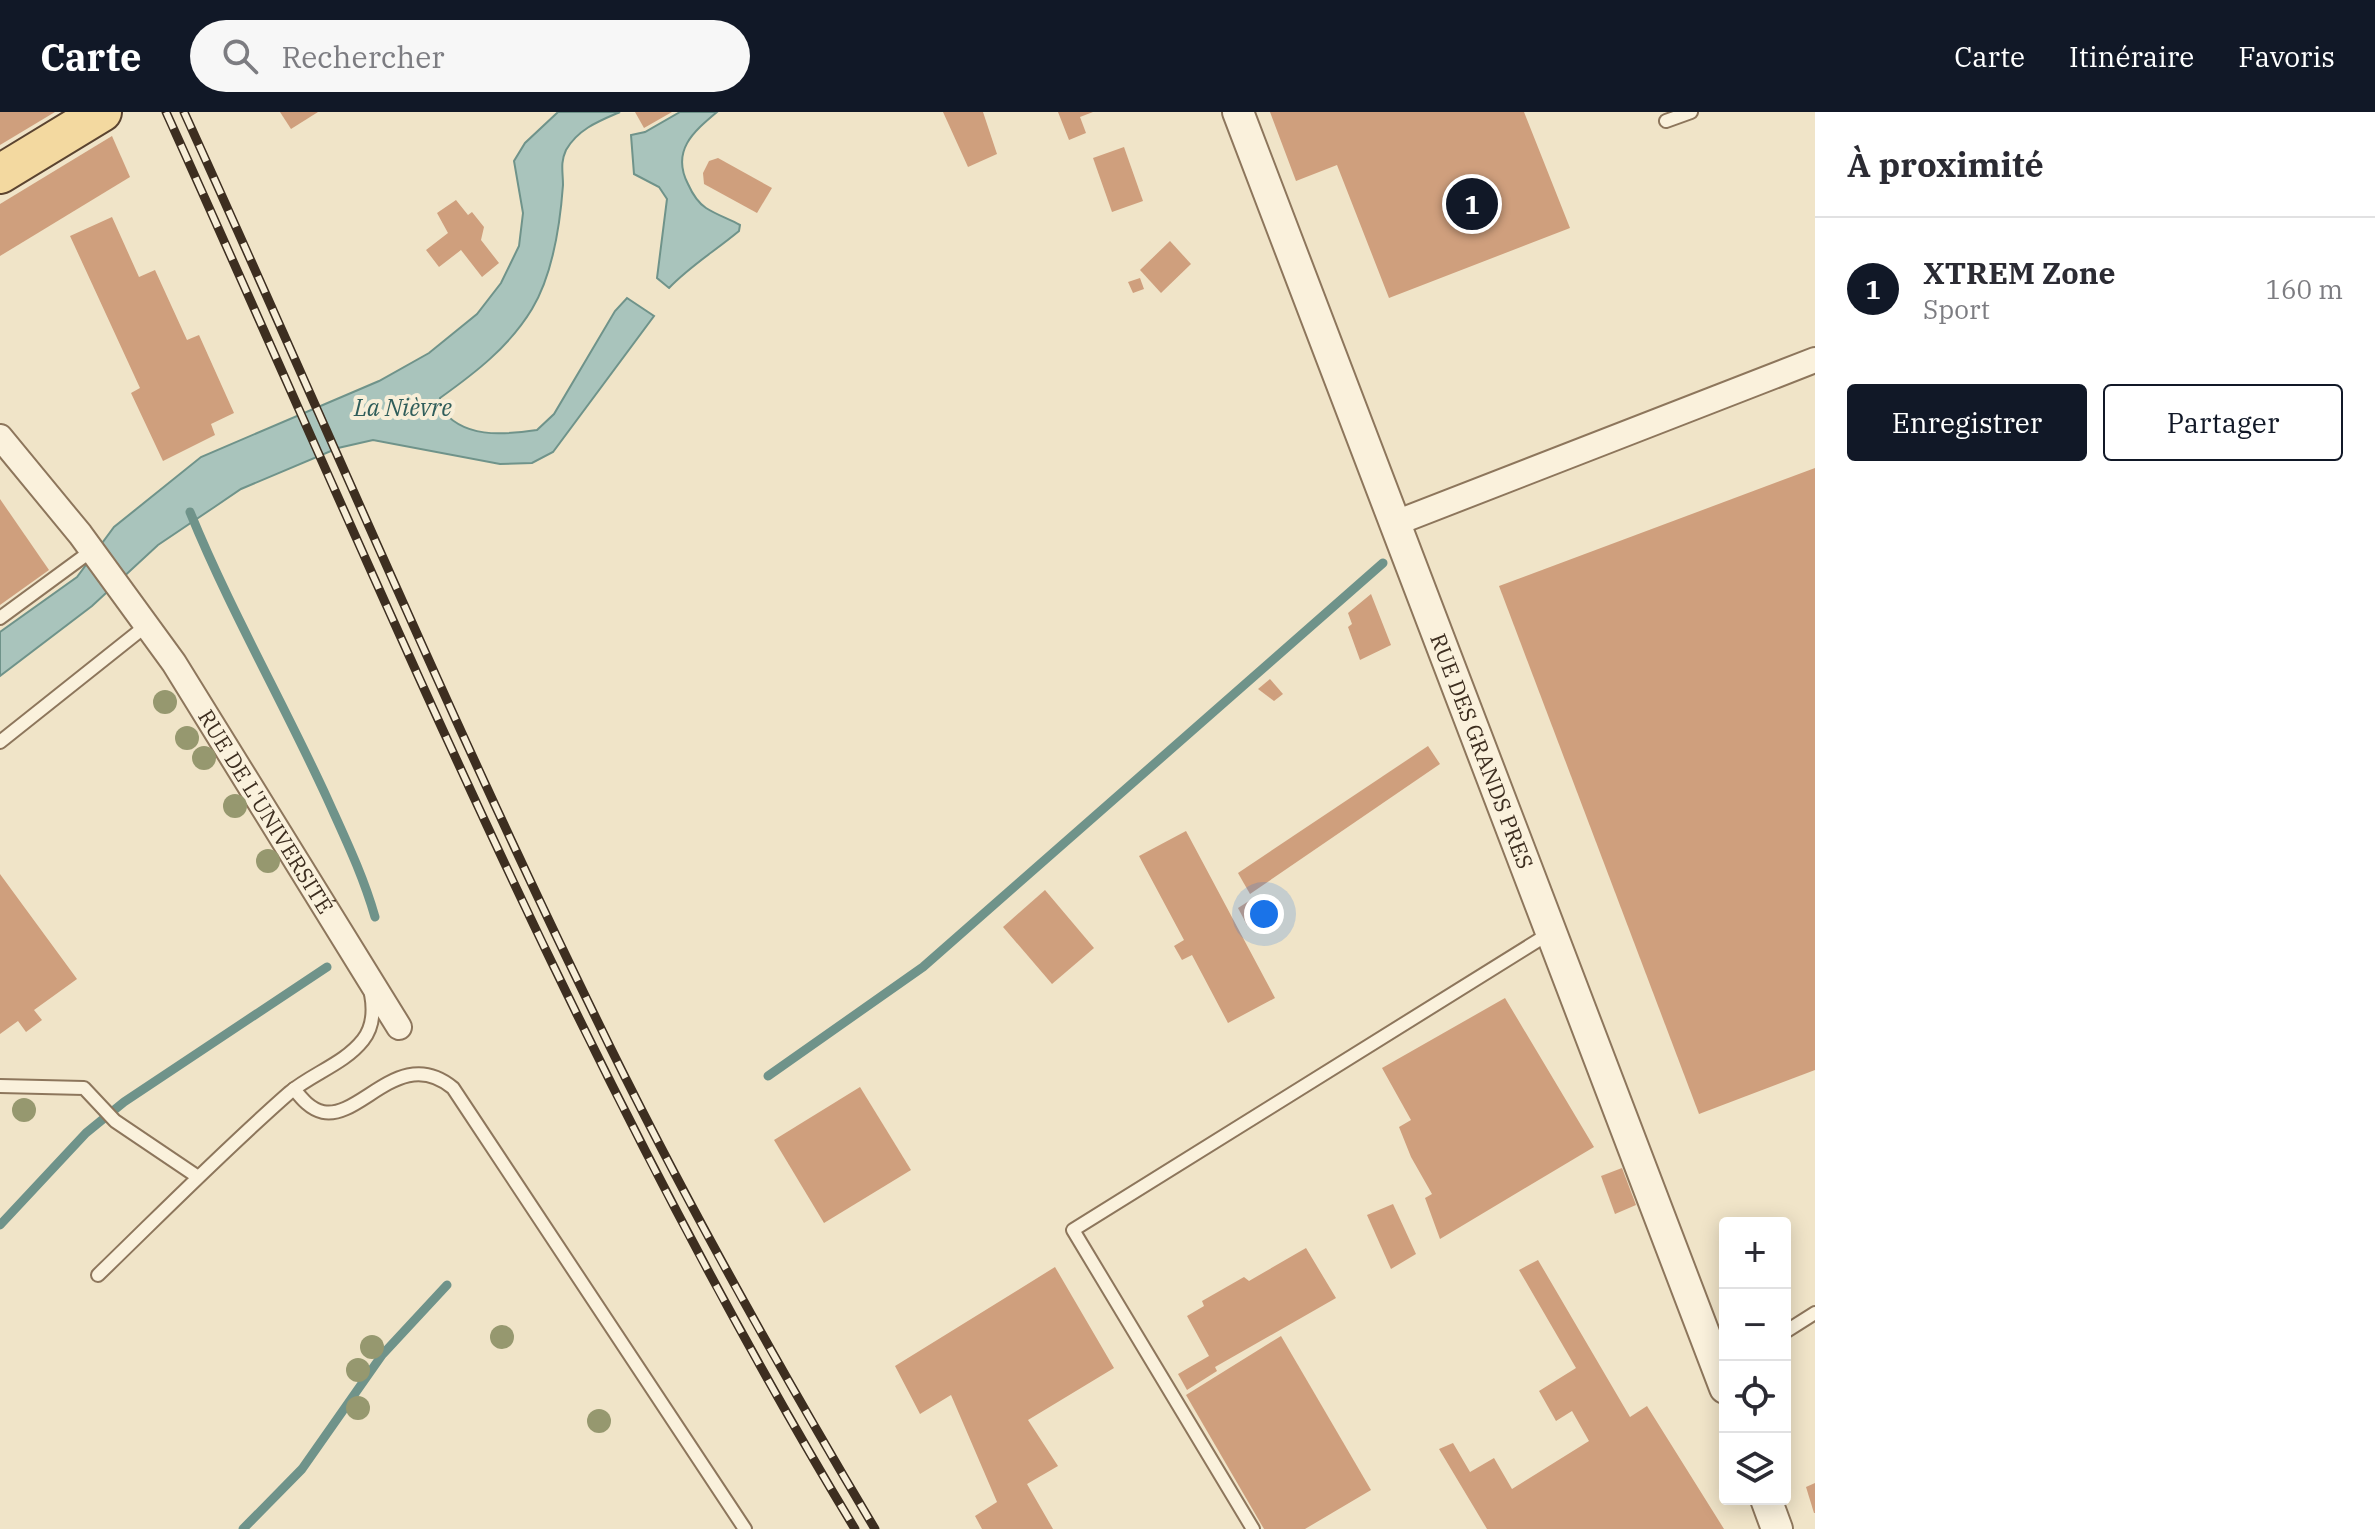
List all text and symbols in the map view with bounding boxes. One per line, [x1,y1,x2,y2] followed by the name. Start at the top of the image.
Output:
[190,20,750,92] search box
[40,32,142,81] text: Carte
[218,34,262,78] icon: search
[282,37,445,76] text: Rechercher
[1954,38,2025,75] text: Carte
[2069,38,2194,75] text: Itinéraire
[2238,38,2335,75] text: Favoris
[1847,142,2044,186] text: À proximité
[1446,174,1498,234] pin: 1
[1923,253,2115,292] text: XTREM Zone
[1865,272,1881,306] text: 1
[2265,272,2343,306] text: 160 m
[1923,292,1990,326] text: Sport
[1847,384,2087,461] button: Enregistrer
[2103,384,2343,461] button: Partager
[353,391,452,423] water label: La Nièvre
[1424,629,1540,873] street label: RUE DES GRANDS PRES
[192,704,340,919] street label: RUE DE L'UNIVERSITÉ
[1244,894,1284,934] your location
[1719,1217,1791,1505] map controls
[1719,1217,1791,1289] button: +
[1719,1289,1791,1361] button: −
[1719,1361,1791,1433] button: locate
[1719,1433,1791,1505] button: layers

